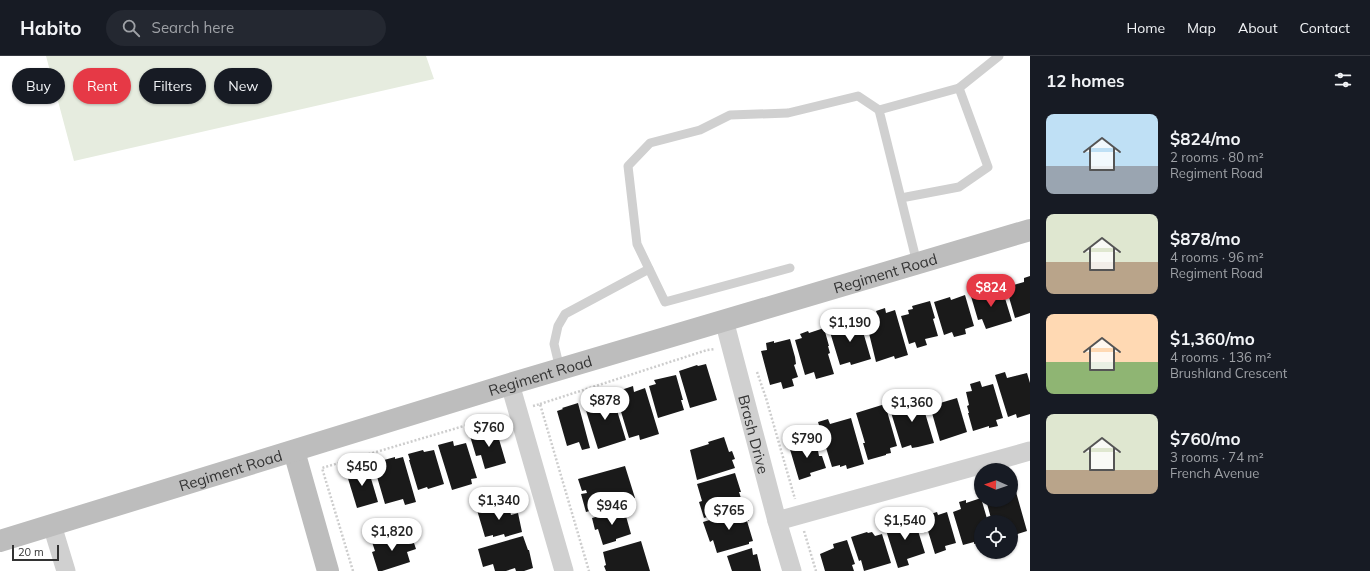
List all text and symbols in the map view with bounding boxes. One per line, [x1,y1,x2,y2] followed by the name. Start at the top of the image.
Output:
[106,10,386,46] search box
[20,16,82,40] text: Habito
[120,17,142,39] icon: search
[152,18,234,37] text: Search here
[1126,19,1165,37] text: Home
[1187,19,1216,37] text: Map
[1238,19,1278,37] text: About
[1300,19,1350,37] text: Contact
[12,68,65,104] chip: Buy
[73,68,131,104] chip: Rent
[139,68,206,104] chip: Filters
[214,68,272,104] chip: New
[1332,69,1354,91] icon: filters
[1046,70,1125,91] text: 12 homes
[1170,128,1241,149] text: $824/mo
[1078,130,1126,178] icon: home
[1170,149,1264,165] text: 2 rooms · 80 m²
[1170,165,1263,181] text: Regiment Road
[1170,228,1241,249] text: $878/mo
[1078,230,1126,278] icon: home
[831,249,939,297] street label: Regiment Road
[1170,249,1264,265] text: 4 rooms · 96 m²
[1170,265,1263,281] text: Regiment Road
[967,274,1015,308] pin: $824
[975,279,1007,295] text: $824
[817,309,883,343] pin: $1,190
[829,314,871,330] text: $1,190
[1170,328,1255,349] text: $1,360/mo
[1078,330,1126,378] icon: home
[1170,349,1271,365] text: 4 rooms · 136 m²
[486,351,594,400] street label: Regiment Road
[1170,365,1287,381] text: Brushland Crescent
[581,387,629,421] pin: $878
[879,389,945,423] pin: $1,360
[589,392,621,408] text: $878
[735,392,774,476] street label: Brash Drive
[891,394,933,410] text: $1,360
[465,414,513,448] pin: $760
[473,419,505,435] text: $760
[783,425,831,459] pin: $790
[1170,428,1241,449] text: $760/mo
[791,430,823,446] text: $790
[1078,430,1126,478] icon: home
[176,445,284,495] street label: Regiment Road
[1170,449,1264,465] text: 3 rooms · 74 m²
[338,453,386,487] pin: $450
[346,458,378,474] text: $450
[974,463,1018,507] north arrow
[974,463,1018,559] map controls
[1170,465,1259,481] text: French Avenue
[466,487,532,521] pin: $1,340
[478,492,520,508] text: $1,340
[588,492,636,526] pin: $946
[596,497,628,513] text: $946
[705,497,753,531] pin: $765
[713,502,745,518] text: $765
[872,507,938,541] pin: $1,540
[884,512,926,528] text: $1,540
[974,515,1018,559] button: locate
[359,518,425,552] pin: $1,820
[371,523,413,539] text: $1,820
[12,543,59,562] scale bar
[18,545,44,559] text: 20 m

